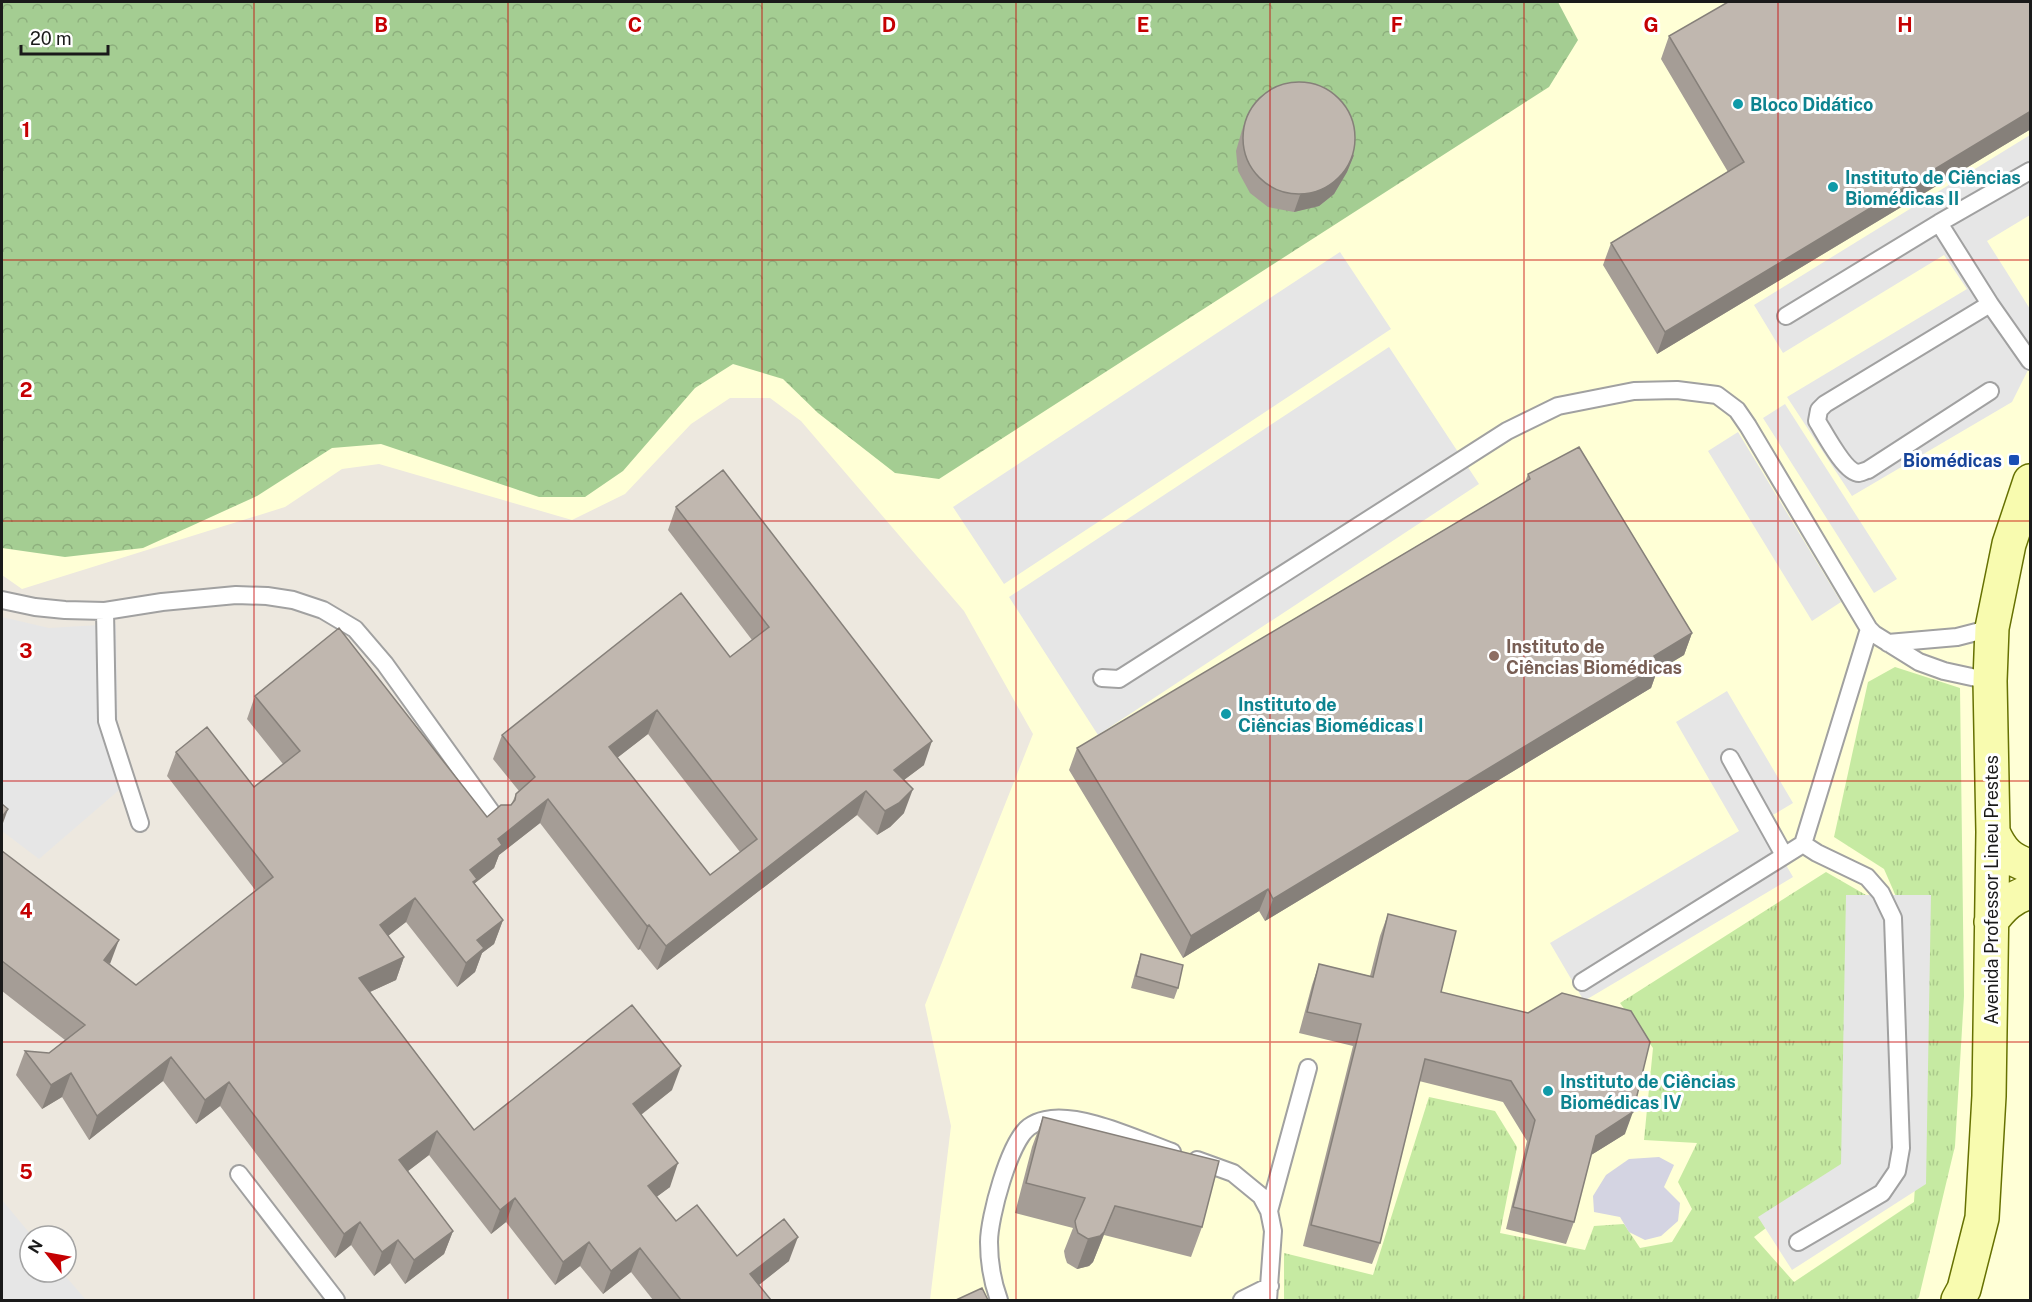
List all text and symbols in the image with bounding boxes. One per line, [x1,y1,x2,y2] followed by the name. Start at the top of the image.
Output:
[374,13,388,37] text: B
[628,13,642,37] text: C
[882,13,896,37] text: D
[1137,13,1149,37] text: E
[1391,13,1403,37] text: F
[1643,13,1659,37] text: G
[1897,13,1913,37] text: H
[21,18,108,56] scale bar
[30,28,72,49] text: 20 m
[1750,94,1873,115] place label: Bloco Didático
[1731,97,1745,111] marker: Bloco Didático
[22,118,30,142] text: 1
[1845,167,2021,209] place label: Instituto de Ciências Biomédicas II
[1826,180,1840,194] marker: Instituto de Ciências Biomédicas II
[20,378,32,402] text: 2
[1903,450,2002,471] place label: Biomédicas
[2007,453,2021,467] marker: Biomédicas
[1506,636,1682,678] place label: Instituto de Ciências Biomédicas
[19,639,33,663] text: 3
[1487,649,1501,663] marker: Instituto de Ciências Biomédicas
[1238,694,1424,736] place label: Instituto de Ciências Biomédicas I
[1219,707,1233,721] marker: Instituto de Ciências Biomédicas I
[1981,755,2002,1025] street label: Avenida Professor Lineu Prestes
[19,899,33,923] text: 4
[1560,1071,1736,1113] place label: Instituto de Ciências Biomédicas IV
[1541,1084,1555,1098] marker: Instituto de Ciências Biomédicas IV
[19,1160,33,1184] text: 5
[18,1224,78,1284] north arrow
[24,1236,47,1257] text: N

